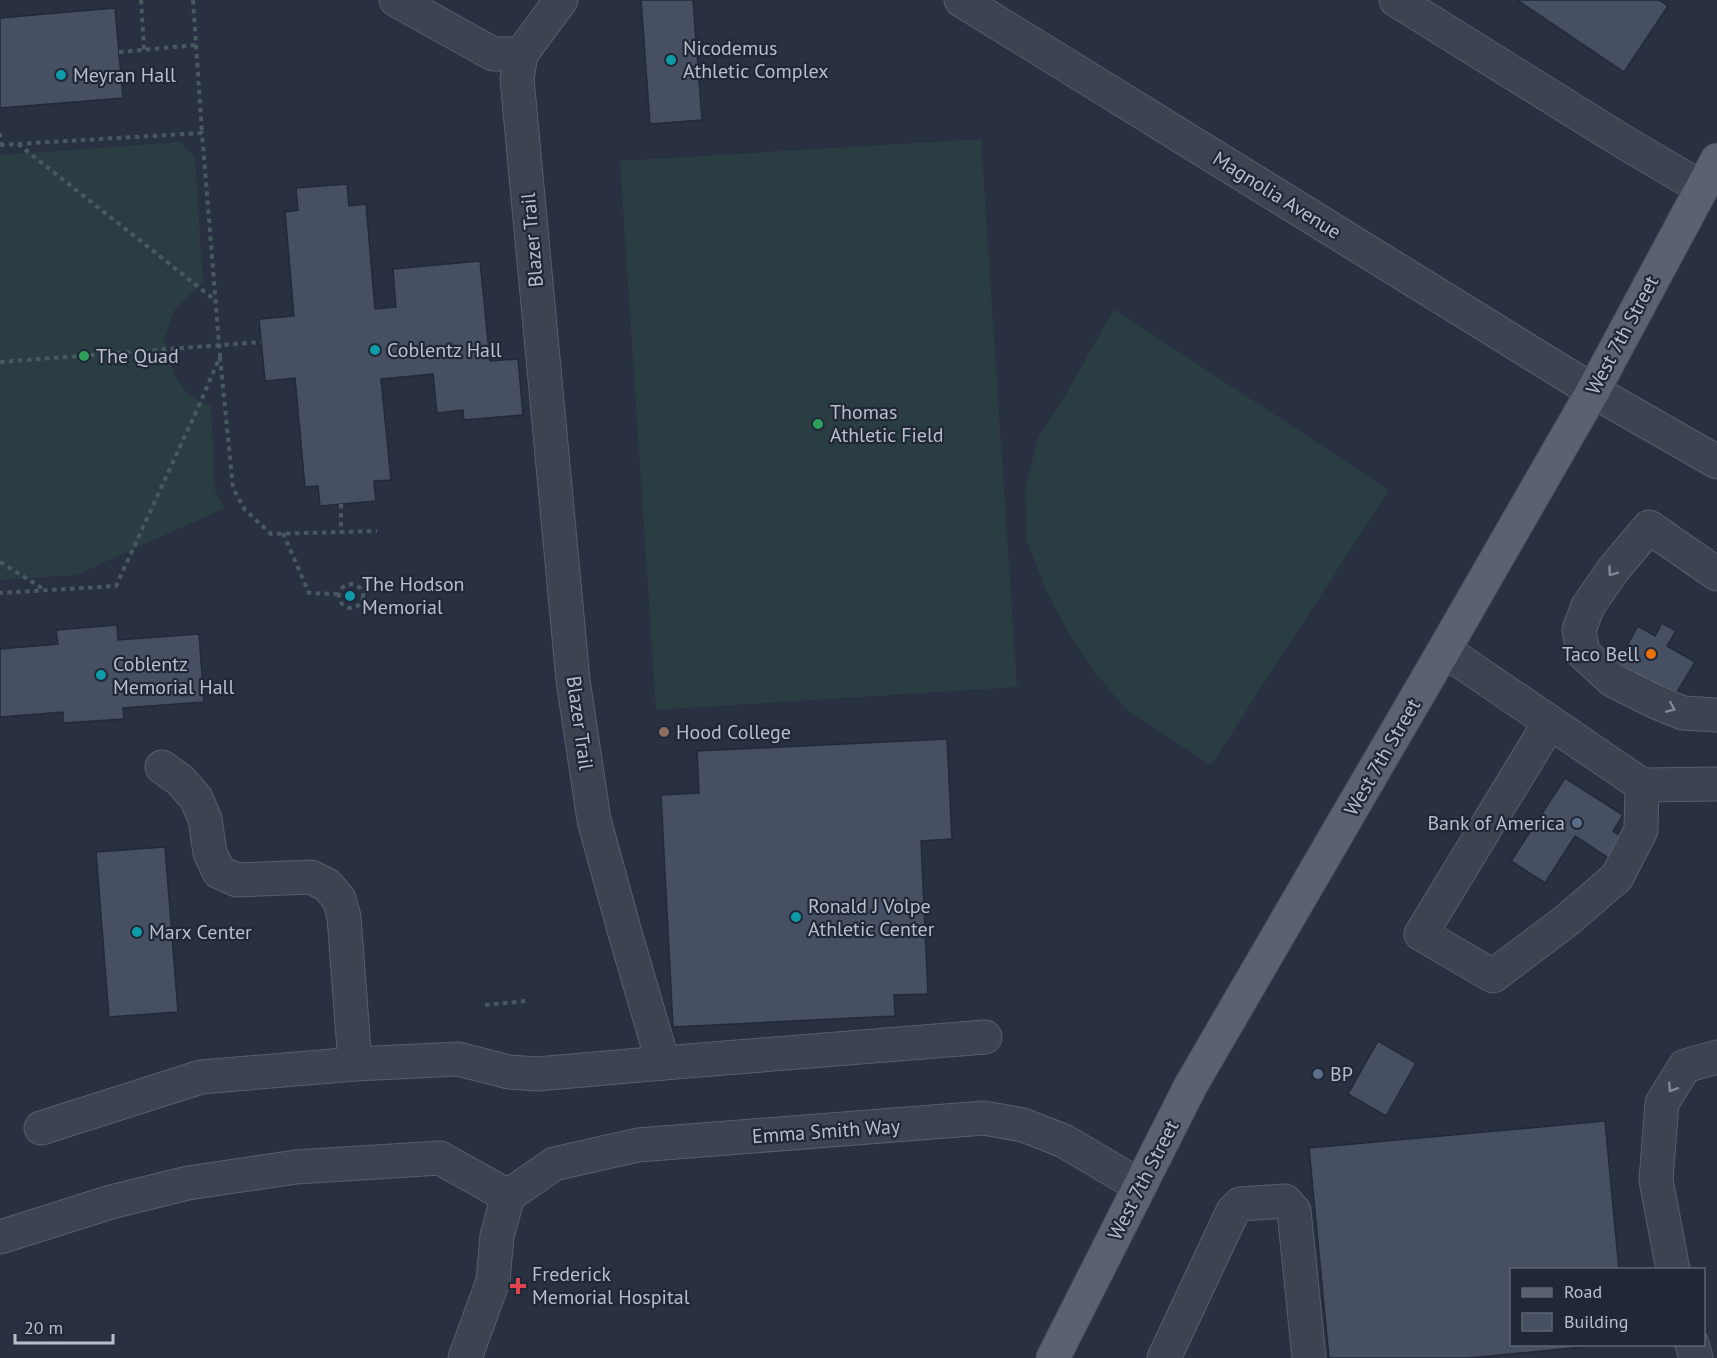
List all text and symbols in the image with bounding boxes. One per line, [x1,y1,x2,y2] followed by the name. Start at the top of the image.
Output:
[683,35,828,84] place label: Nicodemus Athletic Complex
[664,53,678,67] marker: Nicodemus Athletic Complex
[73,62,176,88] place label: Meyran Hall
[54,68,68,82] marker: Meyran Hall
[1208,145,1346,245] street label: Magnolia Avenue
[515,192,549,288] street label: Blazer Trail
[1580,271,1664,399] street label: West 7th Street
[387,337,502,363] place label: Coblentz Hall
[96,343,179,369] place label: The Quad
[368,343,382,357] marker: Coblentz Hall
[77,349,91,363] marker: The Quad
[830,399,944,448] place label: Thomas Athletic Field
[811,417,825,431] marker: Thomas Athletic Field
[1608,566,1619,577] one-way arrow
[362,571,465,620] place label: The Hodson Memorial
[343,589,357,603] marker: The Hodson Memorial
[1562,641,1639,667] place label: Taco Bell
[1644,647,1658,661] marker: Taco Bell
[113,651,234,700] place label: Coblentz Memorial Hall
[94,668,108,682] marker: Coblentz Memorial Hall
[561,674,599,772] street label: Blazer Trail
[1338,694,1426,820] street label: West 7th Street
[1665,701,1676,713] one-way arrow
[676,719,791,745] place label: Hood College
[657,725,671,739] marker: Hood College
[1427,810,1565,836] place label: Bank of America
[1570,816,1584,830] marker: Bank of America
[808,893,935,942] place label: Ronald J Volpe Athletic Center
[789,910,803,924] marker: Ronald J Volpe Athletic Center
[149,919,252,945] place label: Marx Center
[130,925,144,939] marker: Marx Center
[1330,1061,1353,1087] place label: BP
[1311,1067,1325,1081] marker: BP
[1667,1082,1679,1092] one-way arrow
[751,1113,902,1149] street label: Emma Smith Way
[1102,1116,1184,1244] street label: West 7th Street
[532,1261,690,1310] place label: Frederick Memorial Hospital
[1510,1268,1705,1346] legend
[509,1277,527,1295] marker: Frederick Memorial Hospital
[1564,1280,1602,1303] text: Road
[15,1307,112,1345] scale bar
[1564,1310,1628,1333] text: Building
[24,1316,63,1339] text: 20 m

